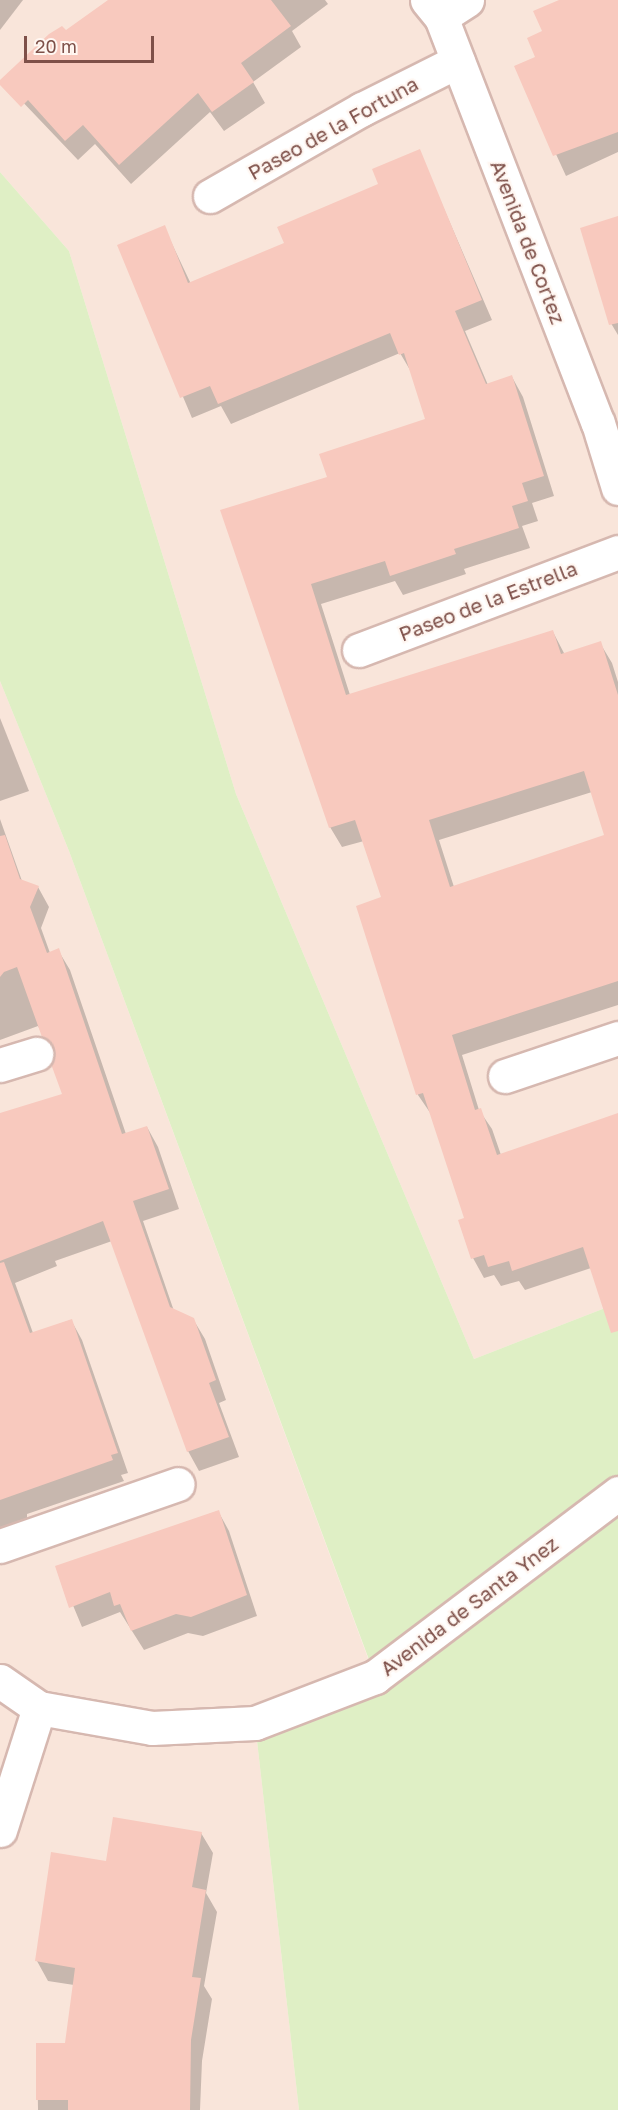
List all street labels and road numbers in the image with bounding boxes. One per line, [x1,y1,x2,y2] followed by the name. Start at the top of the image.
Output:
[244,71,422,185] street label: Paseo de la Fortuna
[486,157,570,327] street label: Avenida de Cortez
[395,556,581,646] street label: Paseo de la Estrella
[376,1531,562,1681] street label: Avenida de Santa Ynez

